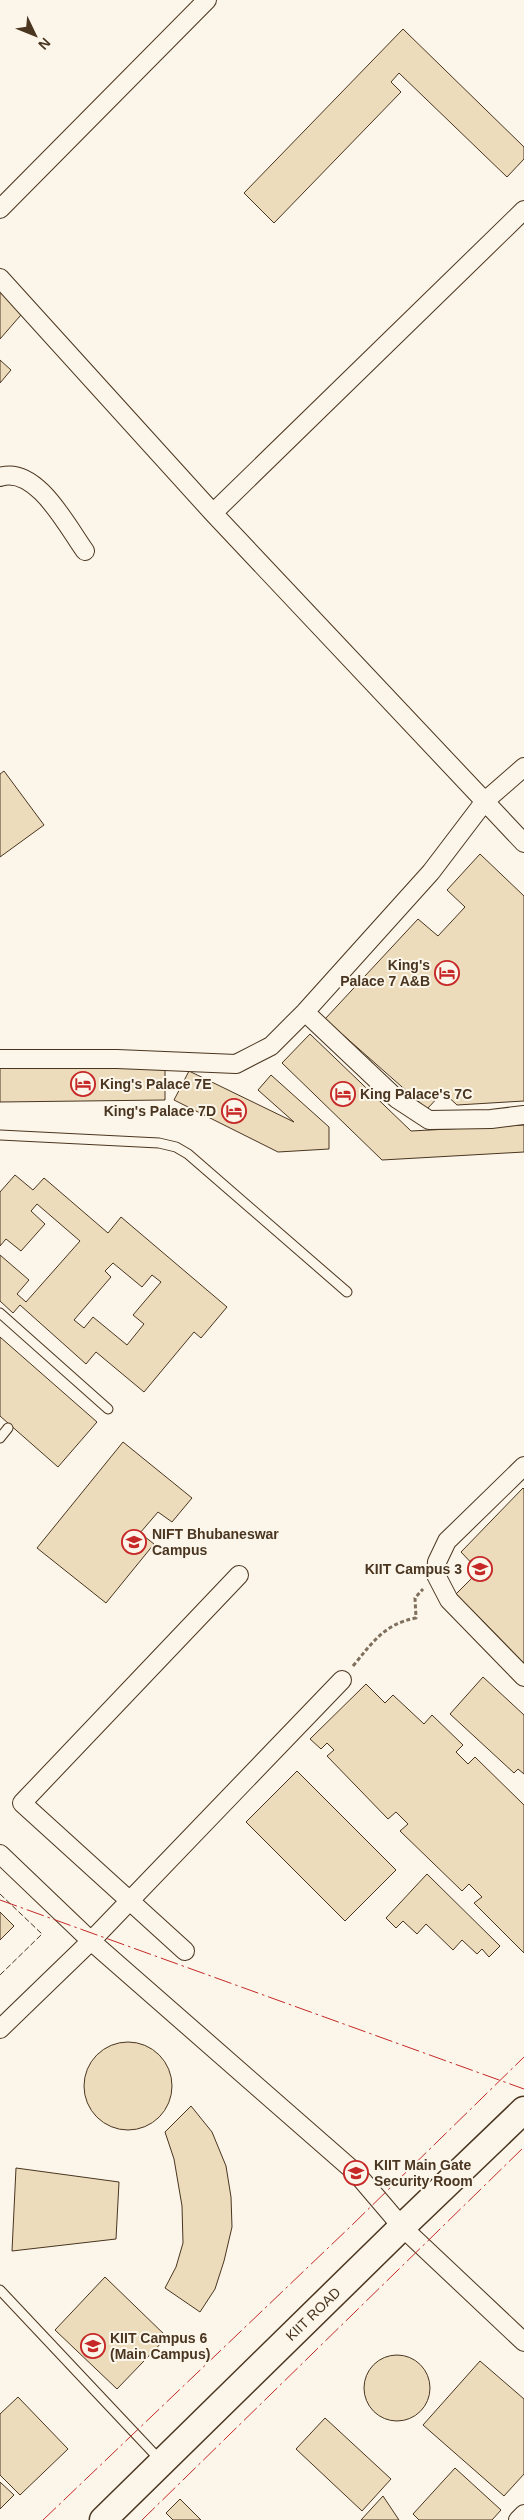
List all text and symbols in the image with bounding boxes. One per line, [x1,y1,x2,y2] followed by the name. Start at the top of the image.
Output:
[10,10,60,60] north arrow
[35,35,54,53] text: N
[340,957,430,989] place label: King's Palace 7 A&B
[434,960,460,986] hotel icon: King's Palace 7 A&B
[70,1071,96,1097] hotel icon: King's Palace 7E
[100,1076,212,1092] place label: King's Palace 7E
[330,1081,356,1107] hotel icon: King Palace's 7C
[360,1086,472,1102] place label: King Palace's 7C
[221,1098,247,1124] hotel icon: King's Palace 7D
[104,1103,216,1119] place label: King's Palace 7D
[152,1526,279,1558] place label: NIFT Bhubaneswar Campus
[121,1529,147,1555] school or university icon: NIFT Bhubaneswar Campus
[467,1556,493,1582] school or university icon: KIIT Campus 3
[365,1561,462,1577] place label: KIIT Campus 3
[374,2157,473,2189] place label: KIIT Main Gate Security Room
[343,2160,369,2186] school or university icon: KIIT Main Gate Security Room
[282,2284,344,2344] street label: KIIT ROAD
[110,2330,210,2362] place label: KIIT Campus 6 (Main Campus)
[80,2333,106,2359] school or university icon: KIIT Campus 6 (Main Campus)

